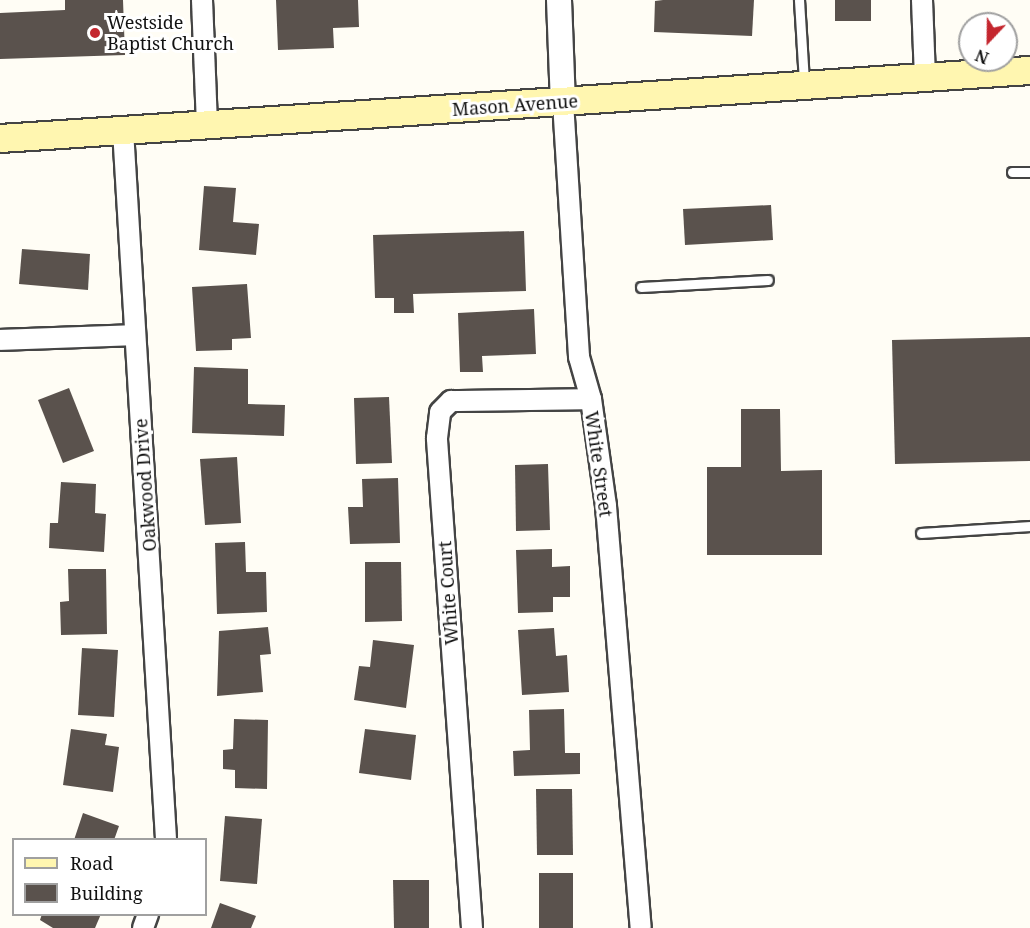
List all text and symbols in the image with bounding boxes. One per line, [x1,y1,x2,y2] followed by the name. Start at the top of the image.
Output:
[107,12,234,54] place label: Westside Baptist Church
[958,12,1018,72] north arrow
[88,26,102,40] marker: Westside Baptist Church
[972,44,992,69] text: N
[451,90,579,120] street label: Mason Avenue
[581,410,617,518] street label: White Street
[130,418,160,552] street label: Oakwood Drive
[434,540,462,646] street label: White Court
[12,838,207,916] legend
[70,851,113,875] text: Road
[70,881,143,905] text: Building

